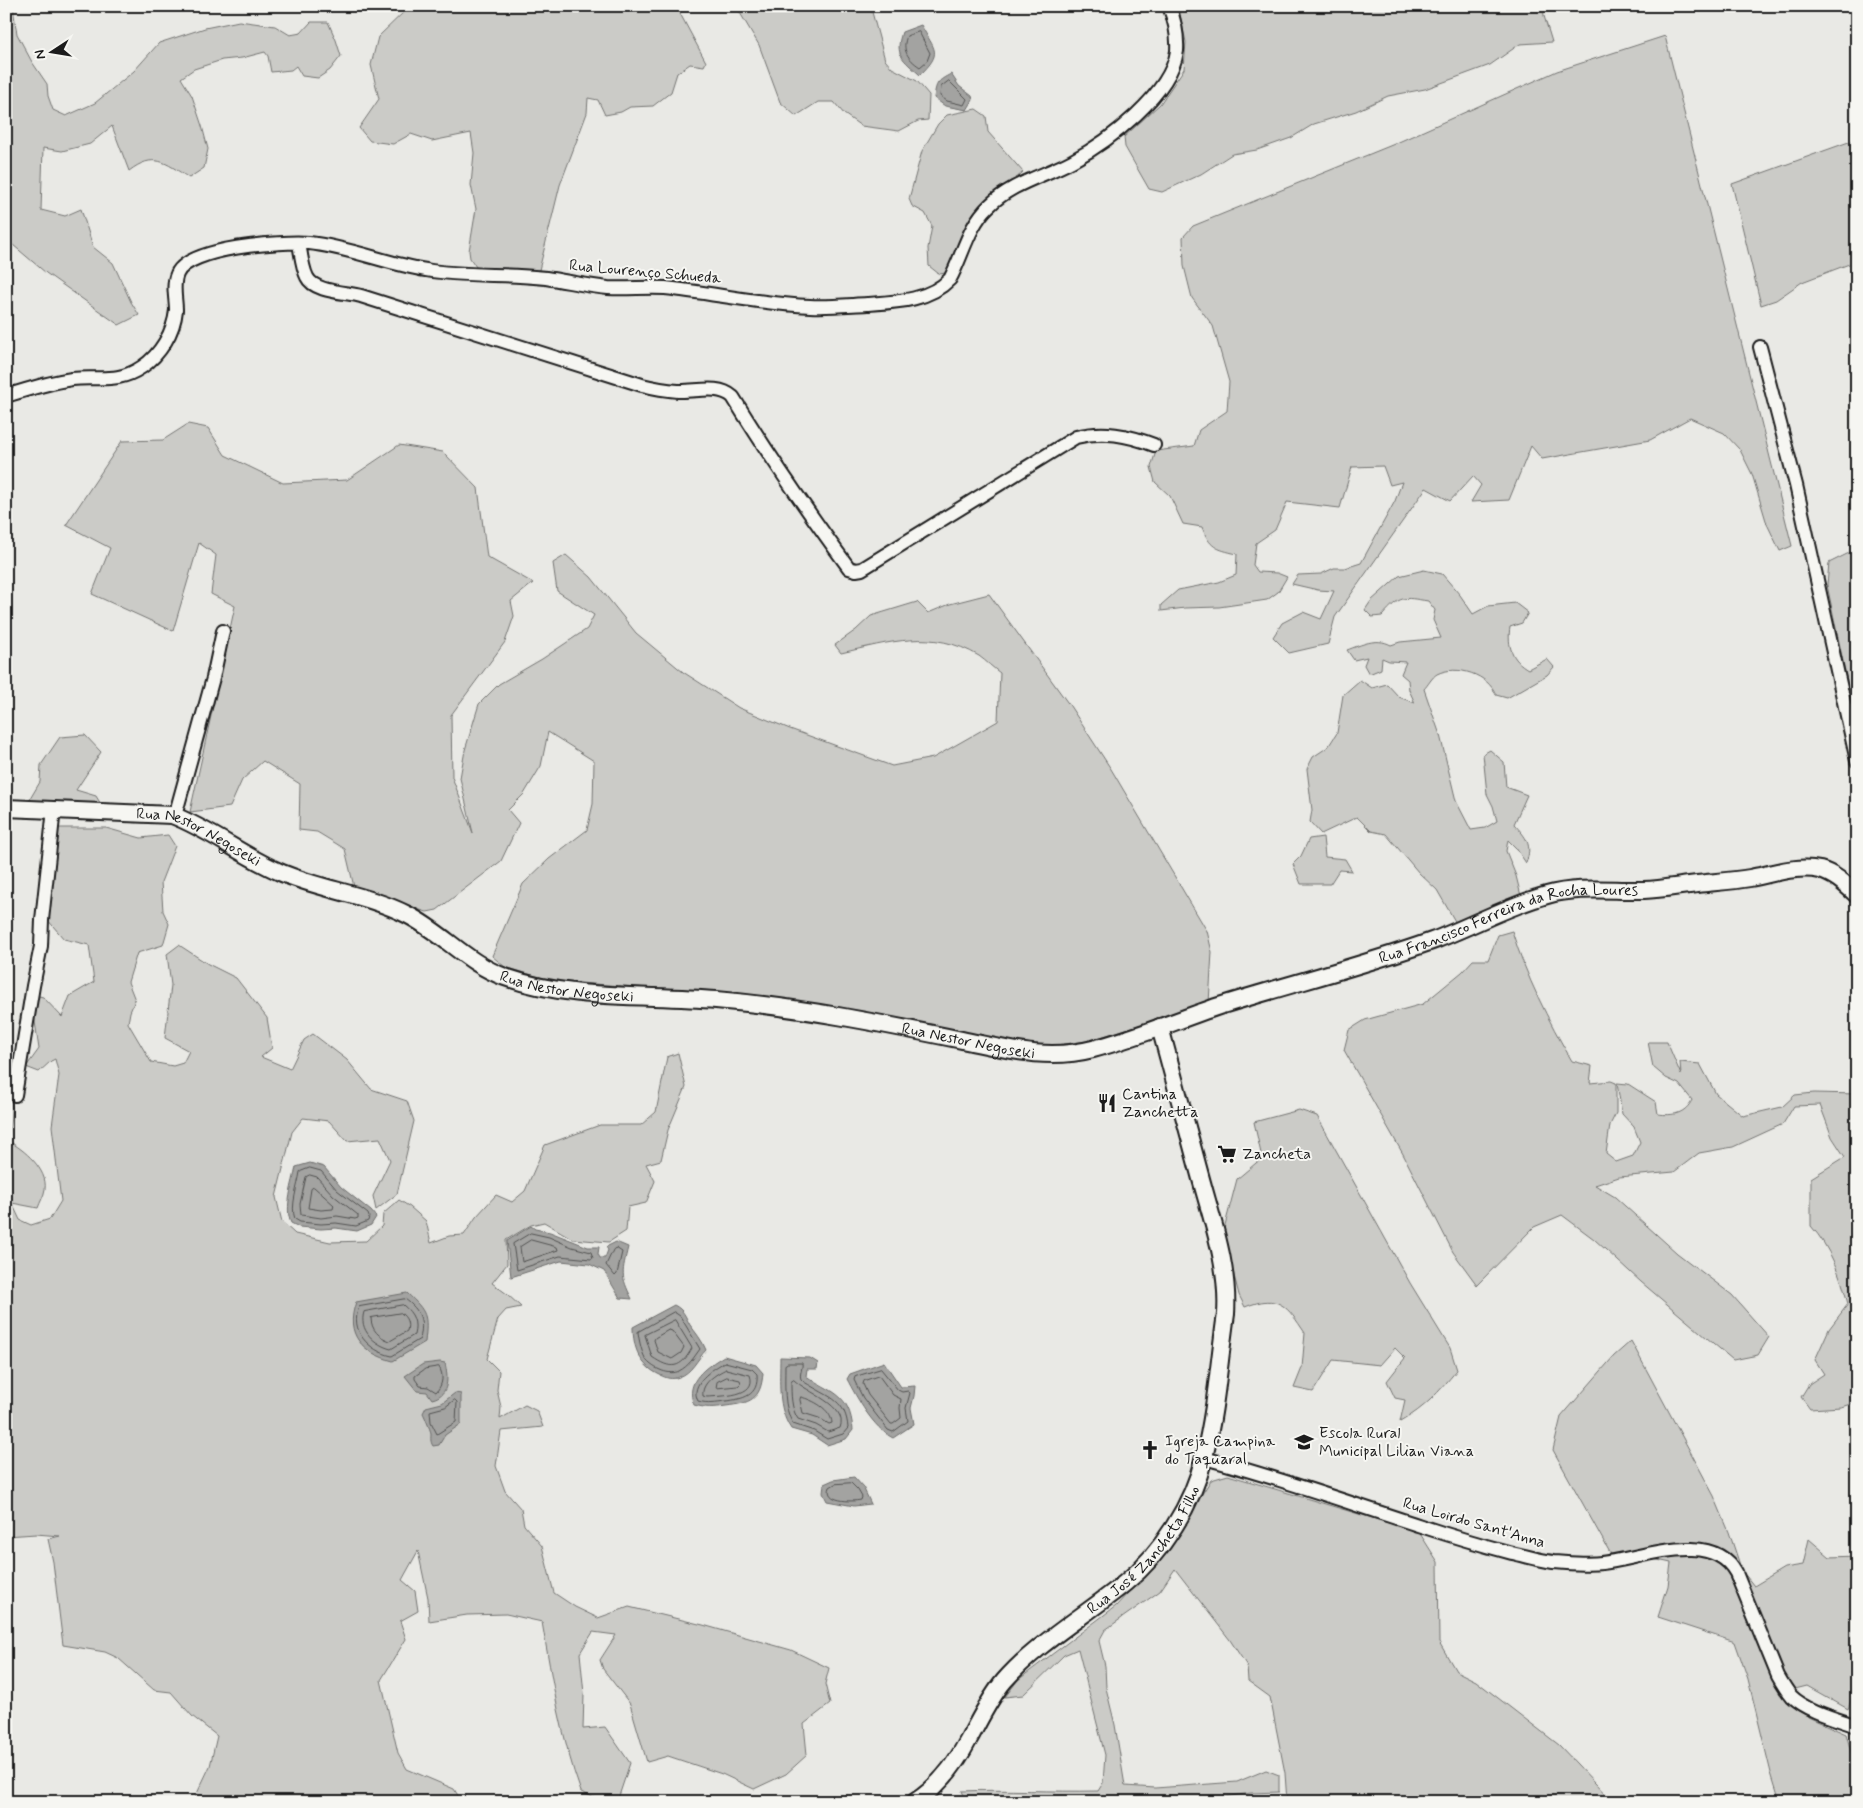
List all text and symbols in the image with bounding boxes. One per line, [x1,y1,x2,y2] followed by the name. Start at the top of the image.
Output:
[28,28,78,78] north arrow
[30,48,50,61] text: N
[568,255,722,289] street label: Rua Lourenço Schueda
[136,803,265,871] street label: Rua Nestor Negoseki
[1376,879,1638,969] street label: Rua Francisco Ferreira da Rocha Loures
[497,965,634,1007] street label: Rua Nestor Negoseki
[900,1018,1036,1064] street label: Rua Nestor Negoseki
[1122,1084,1199,1123] place label: Cantina Zanchetta
[1096,1092,1118,1114] restaurant icon: Cantina Zanchetta
[1216,1143,1238,1165] supermarket icon: Zancheta
[1242,1144,1311,1165] place label: Zancheta
[1319,1423,1474,1462] place label: Escola Rural Municipal Lilian Viana
[1165,1431,1276,1470] place label: Igreja Campina do Taquaral
[1293,1431,1315,1453] school or university icon: Escola Rural Municipal Lilian Viana
[1139,1439,1161,1461] church icon: Igreja Campina do Taquaral
[1083,1482,1204,1619] street label: Rua José Zancheta Filho
[1400,1493,1548,1553] street label: Rua Loirdo Sant'Anna

